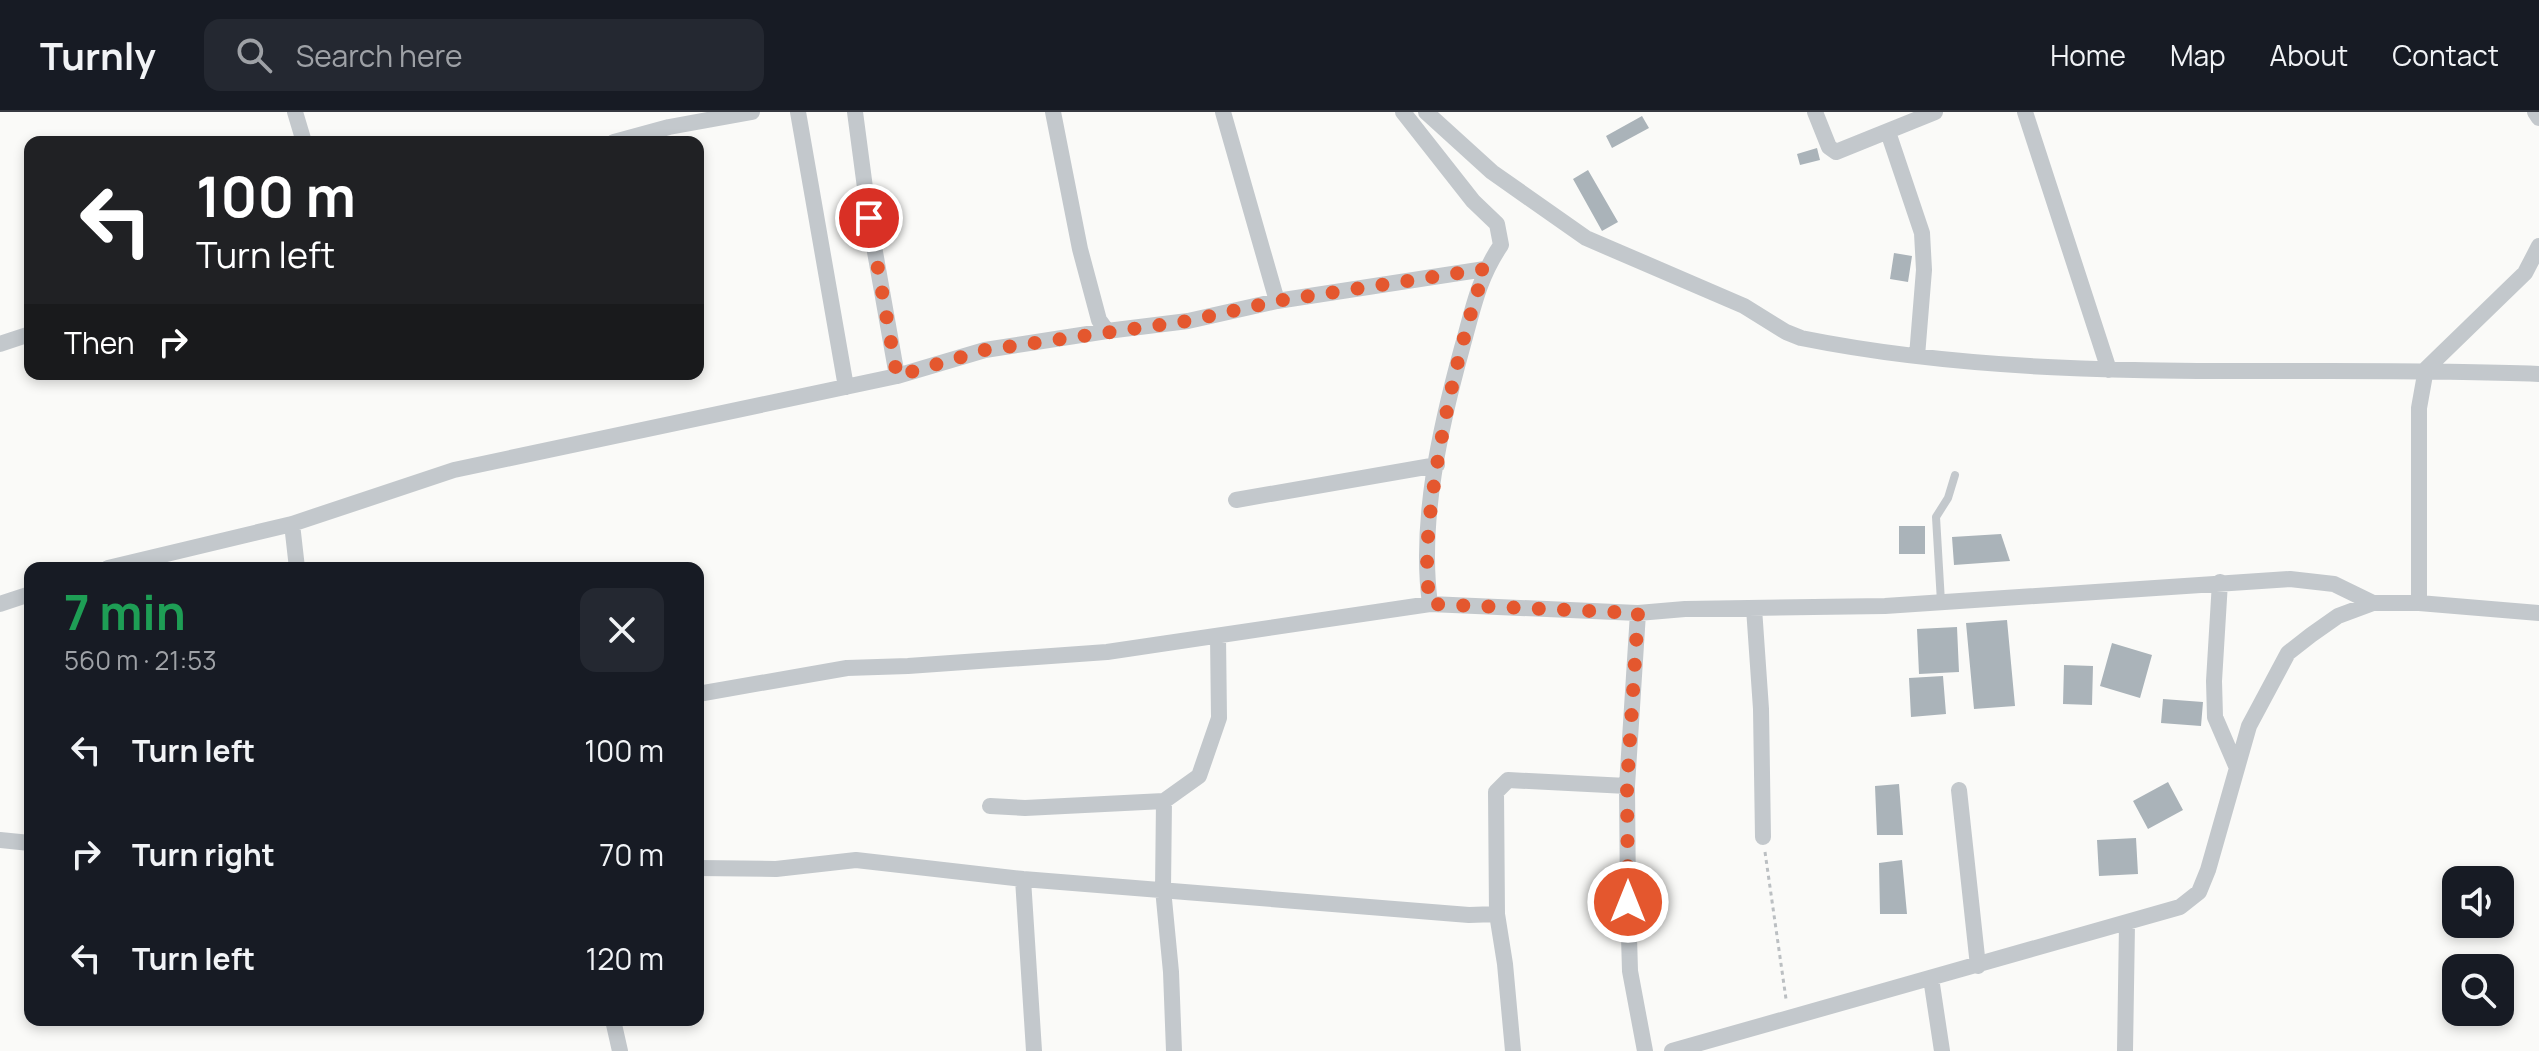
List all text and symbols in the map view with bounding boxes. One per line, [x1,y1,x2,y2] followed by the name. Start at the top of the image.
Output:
[204,19,764,91] search box
[40,29,156,81] text: Turnly
[232,33,276,77] icon: search
[296,35,463,76] text: Search here
[2050,36,2126,74] text: Home
[2170,36,2226,74] text: Map
[2270,36,2348,74] text: About
[2392,36,2499,74] text: Contact
[196,157,356,234] text: 100 m
[64,168,168,272] icon: left
[835,184,903,252] pin
[847,196,891,240] icon: arrive
[196,230,335,279] text: Turn left
[151,320,195,364] icon: right
[64,322,135,363] text: Then
[64,579,186,644] text: 7 min
[580,588,664,672] button: close
[64,642,217,678] text: 560 m · 21:53
[64,728,108,772] icon: left
[132,730,255,771] text: Turn left
[584,730,664,771] text: 100 m
[64,832,108,876] icon: right
[132,834,275,875] text: Turn right
[599,834,664,875] text: 70 m
[1586,860,1670,944] position arrow
[2442,866,2514,1026] map controls
[2442,866,2514,938] button: sound
[64,936,108,980] icon: left
[132,938,255,979] text: Turn left
[585,938,664,979] text: 120 m
[2442,954,2514,1026] button: search

